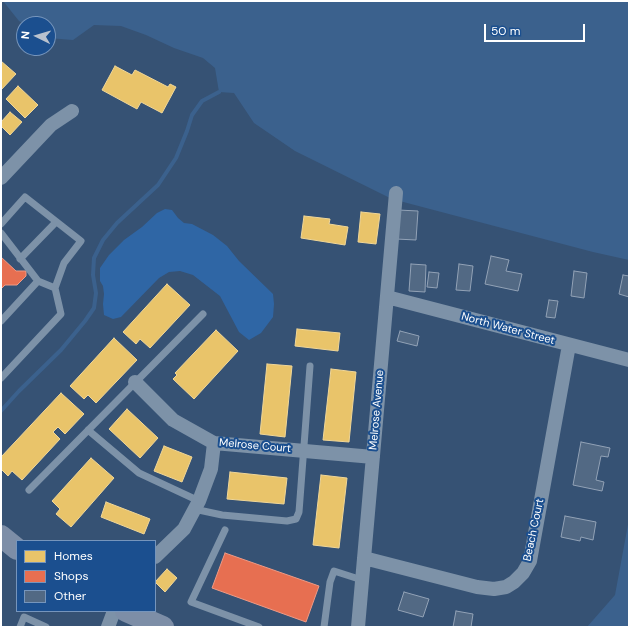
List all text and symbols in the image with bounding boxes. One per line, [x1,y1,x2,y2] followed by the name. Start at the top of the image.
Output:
[16,16,56,56] north arrow
[486,16,587,42] scale bar
[491,23,520,39] text: 50 m
[18,30,32,40] text: N
[460,310,556,348] street label: North Water Street
[367,369,387,451] street label: Melrose Avenue
[218,436,292,456] street label: Melrose Court
[521,498,547,562] street label: Beach Court
[16,540,156,612] legend
[54,548,93,564] text: Homes
[54,568,89,584] text: Shops
[54,588,86,604] text: Other

